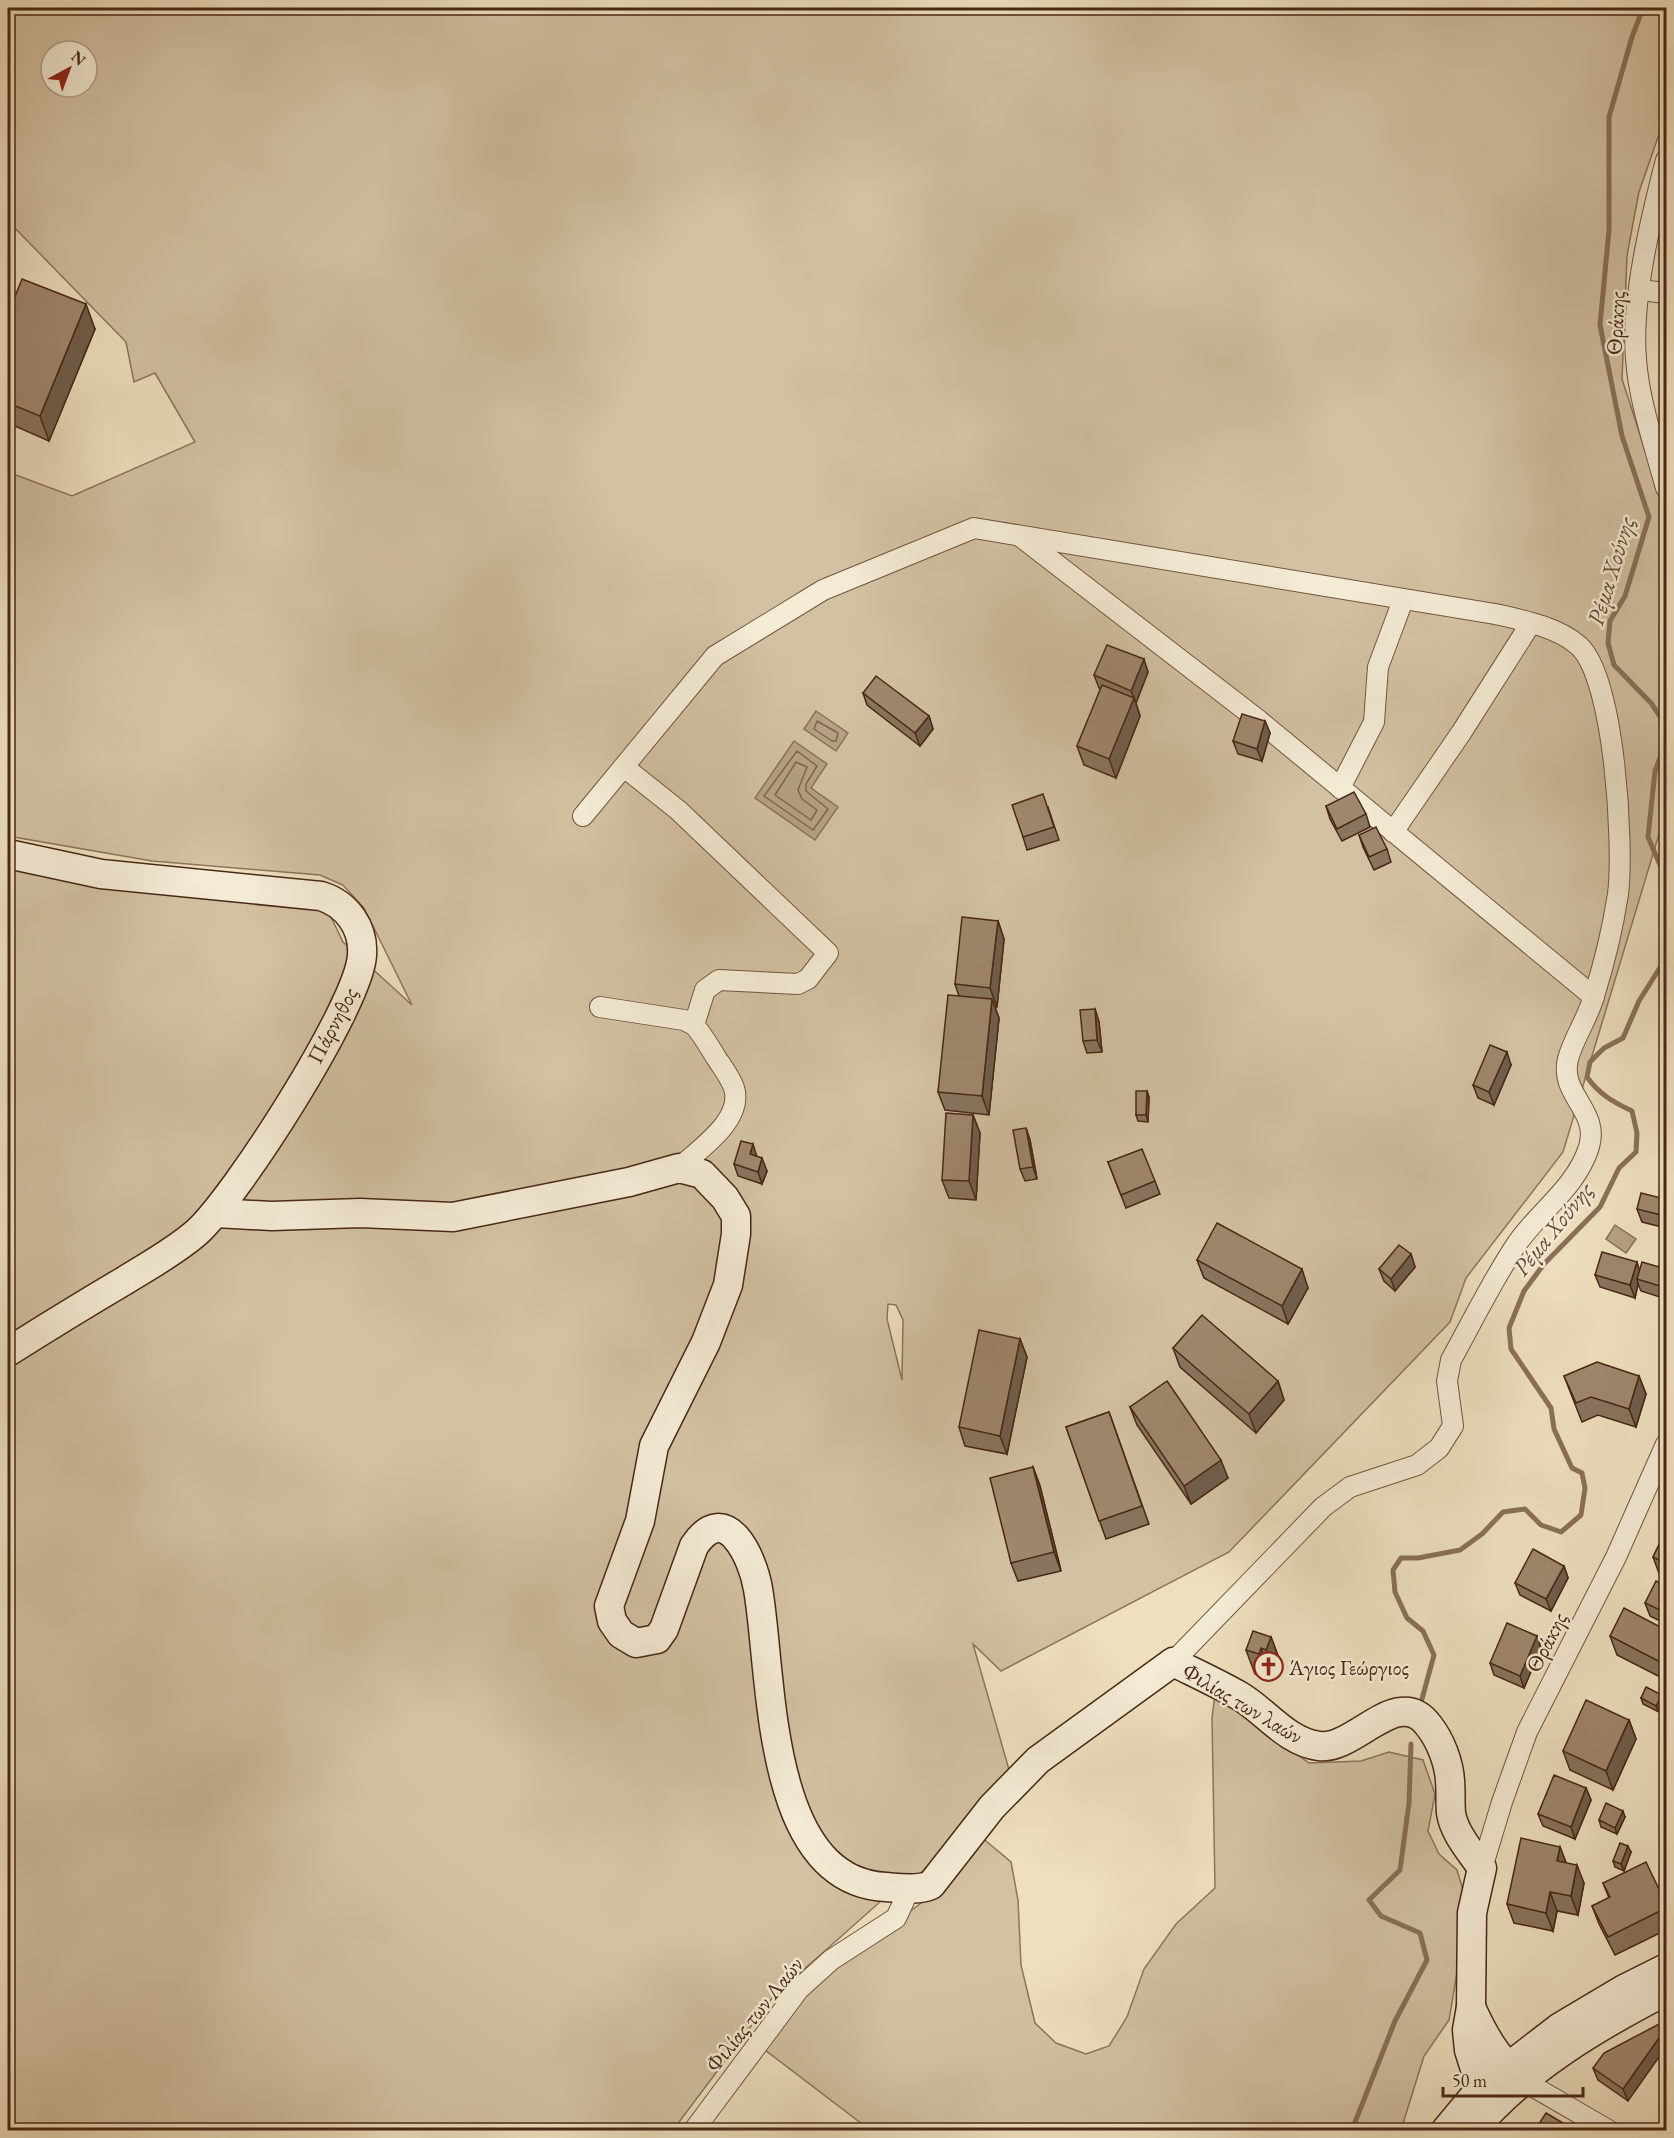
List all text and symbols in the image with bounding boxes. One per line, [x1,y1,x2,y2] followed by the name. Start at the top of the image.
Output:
[39,39,99,99] north arrow
[67,46,90,70] text: N
[1599,290,1632,356] street label: Θράκης
[1579,512,1642,629] water label: Ρέμα Χούνης
[300,982,365,1068] street label: Πάρνηθος
[1505,1175,1601,1282] water label: Ρέμα Χούνης
[1519,1607,1574,1677] street label: Θράκης
[1252,1651,1284,1683] church icon: Άγιος Γεώργιος
[1288,1653,1409,1682] place label: Άγιος Γεώργιος
[1177,1656,1308,1751] street label: Φιλίας των λαών
[699,1951,810,2078] street label: Φιλίας των Λαών
[1443,2060,1582,2098] scale bar
[1452,2069,1487,2092] text: 50 m

